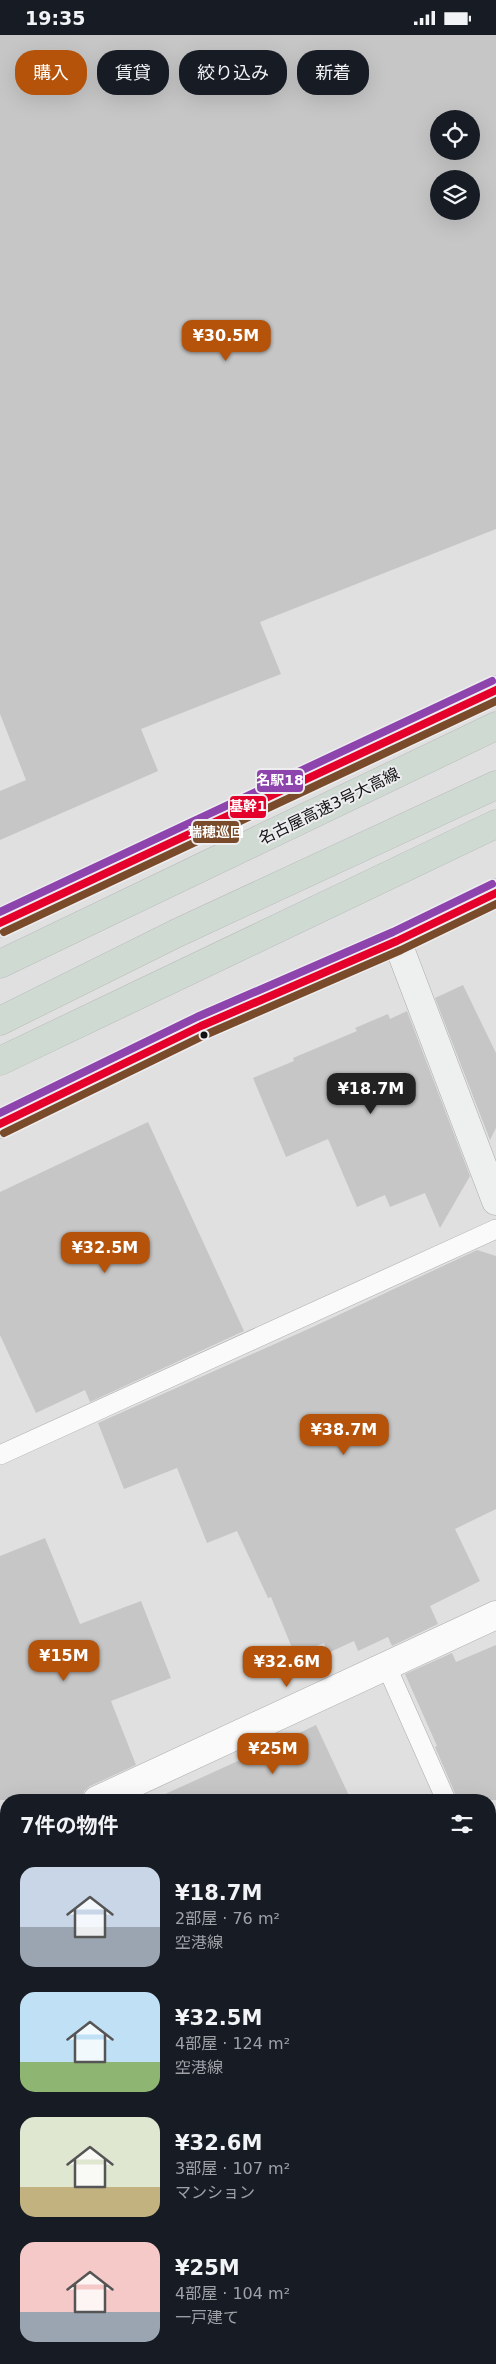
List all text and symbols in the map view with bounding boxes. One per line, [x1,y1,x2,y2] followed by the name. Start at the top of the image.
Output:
[25,7,85,29] text: 19:35
[15,50,87,95] chip: 購入
[97,50,169,95] chip: 賃貸
[179,50,287,95] chip: 絞り込み
[297,50,369,95] chip: 新着
[430,110,480,220] map controls
[430,110,480,160] button: locate
[430,170,480,220] button: layers
[185,319,267,362] pin: ¥30.5M
[193,326,259,345] text: ¥30.5M
[256,764,402,848] street label: 名古屋高速3号大高線
[256,769,304,793] line badge: 名駅18
[256,772,304,788] text: 名駅18
[229,795,267,819] line badge: 基幹1
[229,798,267,814] text: 基幹1
[192,820,240,844] line badge: 瑞穂巡回
[188,824,244,840] text: 瑞穂巡回
[199,1030,209,1040] unlabelled marker
[330,1073,412,1115] pin: ¥18.7M
[338,1079,404,1098] text: ¥18.7M
[64,1231,146,1274] pin: ¥32.5M
[72,1238,138,1257] text: ¥32.5M
[303,1413,385,1456] pin: ¥38.7M
[311,1420,377,1439] text: ¥38.7M
[34,1639,94,1682] pin: ¥15M
[246,1645,328,1688] pin: ¥32.6M
[39,1646,89,1665] text: ¥15M
[254,1652,320,1671] text: ¥32.6M
[243,1733,303,1775] pin: ¥25M
[248,1739,298,1758] text: ¥25M
[448,1810,476,1838] icon: filters
[20,1814,119,1838] text: 7件の物件
[175,1881,262,1905] text: ¥18.7M
[60,1887,120,1947] icon: home
[175,1909,280,1928] text: 2部屋 · 76 m²
[175,1933,223,1952] text: 空港線
[175,2006,262,2030] text: ¥32.5M
[60,2012,120,2072] icon: home
[175,2034,290,2053] text: 4部屋 · 124 m²
[175,2058,223,2077] text: 空港線
[175,2131,262,2155] text: ¥32.6M
[60,2137,120,2197] icon: home
[175,2159,290,2178] text: 3部屋 · 107 m²
[175,2183,255,2202] text: マンション
[175,2256,240,2280] text: ¥25M
[60,2262,120,2322] icon: home
[175,2284,290,2303] text: 4部屋 · 104 m²
[175,2308,239,2327] text: 一戸建て

